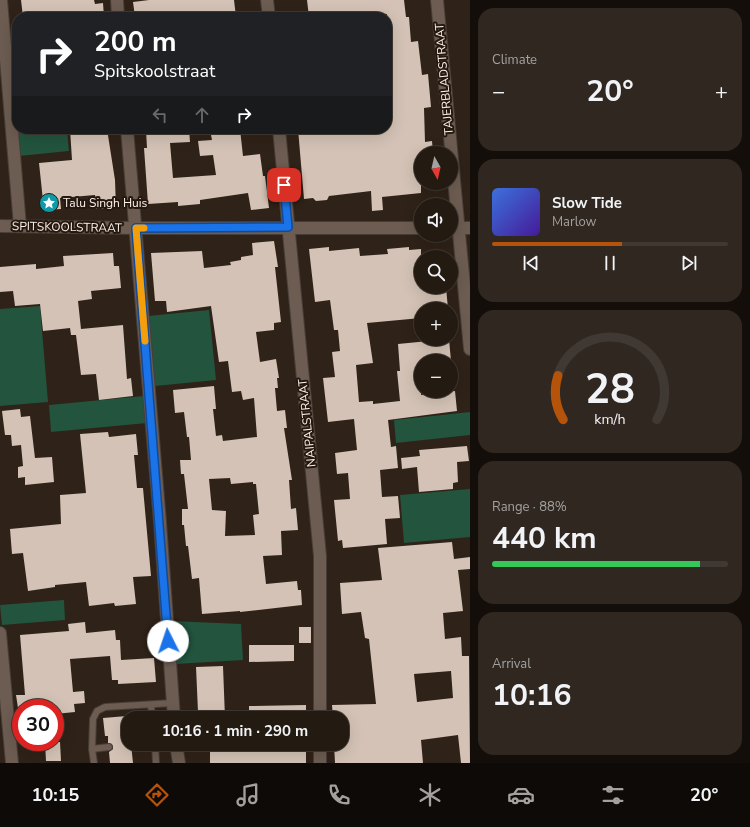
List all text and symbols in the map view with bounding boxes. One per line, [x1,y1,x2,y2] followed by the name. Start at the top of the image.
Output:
[431,22,457,136] street label: TAJERBLADSTRAAT
[94,23,177,61] text: 200 m
[28,28,80,80] icon: right
[492,51,537,69] text: Climate
[94,59,215,83] text: Spitskoolstraat
[586,71,634,112] text: 20°
[492,77,505,107] text: −
[715,77,728,107] text: +
[149,104,171,126] icon: left
[191,104,213,126] icon: ahead
[233,104,255,126] icon: right
[414,146,458,190] north arrow
[414,146,458,398] map controls
[267,168,301,202] pin
[273,174,295,196] icon: arrive
[38,192,60,214] place icon: Talu Singh Huis
[552,193,622,213] text: Slow Tide
[63,195,148,211] place label: Talu Singh Huis
[414,198,458,242] button: sound
[552,213,597,231] text: Marlow
[12,218,123,236] street label: SPITSKOOLSTRAAT
[414,250,458,294] button: search
[520,252,542,274] icon: previous
[599,252,621,274] icon: pause
[678,252,700,274] icon: next
[414,302,458,346] button: +
[414,354,458,398] button: −
[585,360,635,417] text: 28
[294,377,320,468] street label: NAIPALSTRAAT
[594,409,626,428] text: km/h
[492,498,567,516] text: Range · 88%
[492,518,597,559] text: 440 km
[147,620,189,662] position arrow
[492,655,531,673] text: Arrival
[492,675,571,716] text: 10:16
[12,699,64,751] speed limit sign: 30
[162,721,308,741] text: 10:16 · 1 min · 290 m
[143,781,171,809] icon: directions
[234,781,262,809] icon: music
[325,781,353,809] icon: phone
[416,781,444,809] icon: climate
[507,781,535,809] icon: car
[599,781,627,809] icon: filters
[32,783,79,807] text: 10:15
[690,783,718,807] text: 20°

